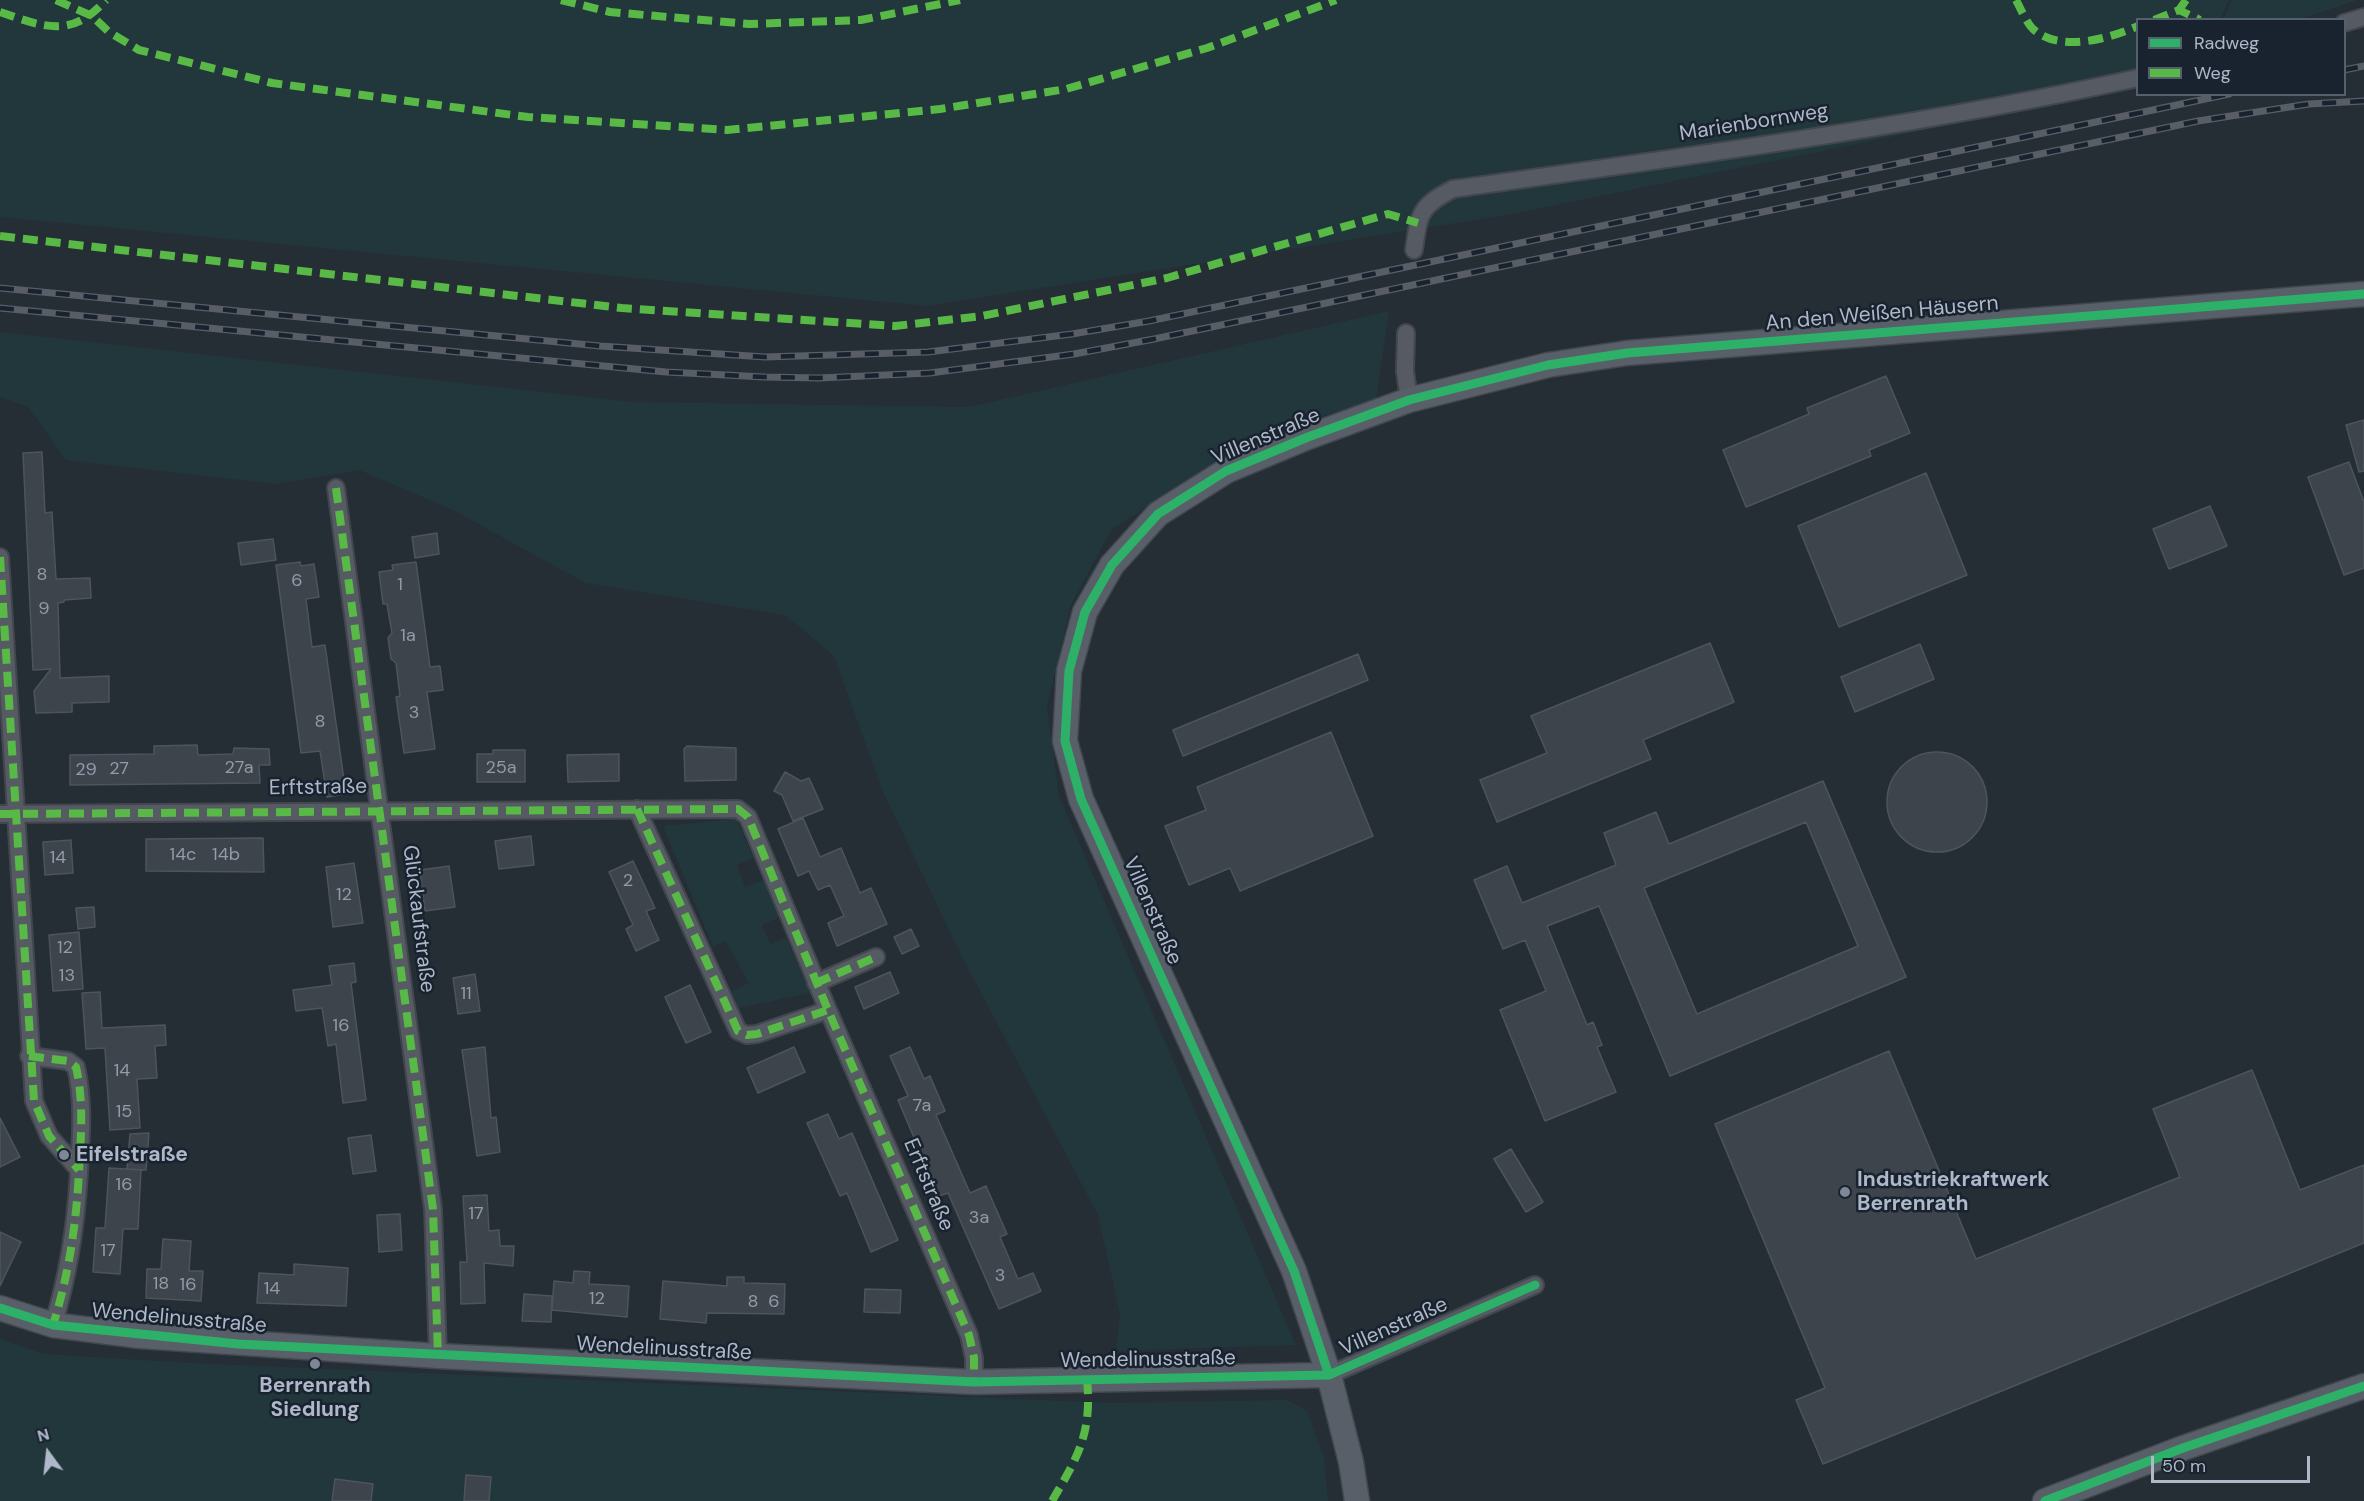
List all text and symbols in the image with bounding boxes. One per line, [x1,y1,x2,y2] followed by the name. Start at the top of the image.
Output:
[2136,18,2346,96] legend
[2194,31,2259,55] text: Radweg
[2194,61,2231,85] text: Weg
[1678,99,1830,147] street label: Marienbornweg
[1764,291,2000,337] street label: An den Weißen Häusern
[1208,403,1324,471] street label: Villenstraße
[37,564,47,586] house number: 8
[291,570,303,592] house number: 6
[397,574,403,596] house number: 1
[38,598,50,620] house number: 9
[400,625,416,647] house number: 1a
[409,702,419,724] house number: 3
[315,711,325,733] house number: 8
[225,757,253,779] house number: 27a
[485,757,517,779] house number: 25a
[109,758,129,780] house number: 27
[75,759,97,781] house number: 29
[269,775,367,801] street label: Erftstraße
[170,844,196,866] house number: 14c
[212,844,240,866] house number: 14b
[396,844,440,994] street label: Glückaufstraße
[50,847,66,869] house number: 14
[1117,853,1187,969] street label: Villenstraße
[623,870,633,892] house number: 2
[336,884,352,906] house number: 12
[57,937,73,959] house number: 12
[59,965,75,987] house number: 13
[460,983,472,1005] house number: 11
[333,1015,349,1037] house number: 16
[114,1060,130,1082] house number: 14
[913,1095,931,1117] house number: 7a
[116,1101,132,1123] house number: 15
[897,1135,959,1235] street label: Erftstraße
[76,1142,188,1168] place label: Eifelstraße
[57,1148,71,1162] marker: Eifelstraße
[1857,1167,2049,1217] place label: Industriekraftwerk Berrenrath
[116,1174,132,1196] house number: 16
[1838,1185,1852,1199] marker: Industriekraftwerk Berrenrath
[468,1203,484,1225] house number: 17
[969,1207,989,1229] house number: 3a
[100,1240,116,1262] house number: 17
[995,1265,1005,1287] house number: 3
[153,1273,169,1295] house number: 18
[180,1274,196,1296] house number: 16
[264,1278,280,1300] house number: 14
[589,1288,605,1310] house number: 12
[748,1291,758,1313] house number: 8
[768,1291,780,1313] house number: 6
[1336,1292,1452,1362] street label: Villenstraße
[90,1299,268,1339] street label: Wendelinusstraße
[576,1332,752,1366] street label: Wendelinusstraße
[1060,1346,1236,1374] street label: Wendelinusstraße
[308,1357,322,1371] marker: Berrenrath Siedlung
[259,1373,371,1423] place label: Berrenrath Siedlung
[18,1423,78,1483] north arrow
[35,1423,52,1447] text: N
[2154,1444,2313,1482] scale bar
[2162,1454,2206,1478] text: 50 m

